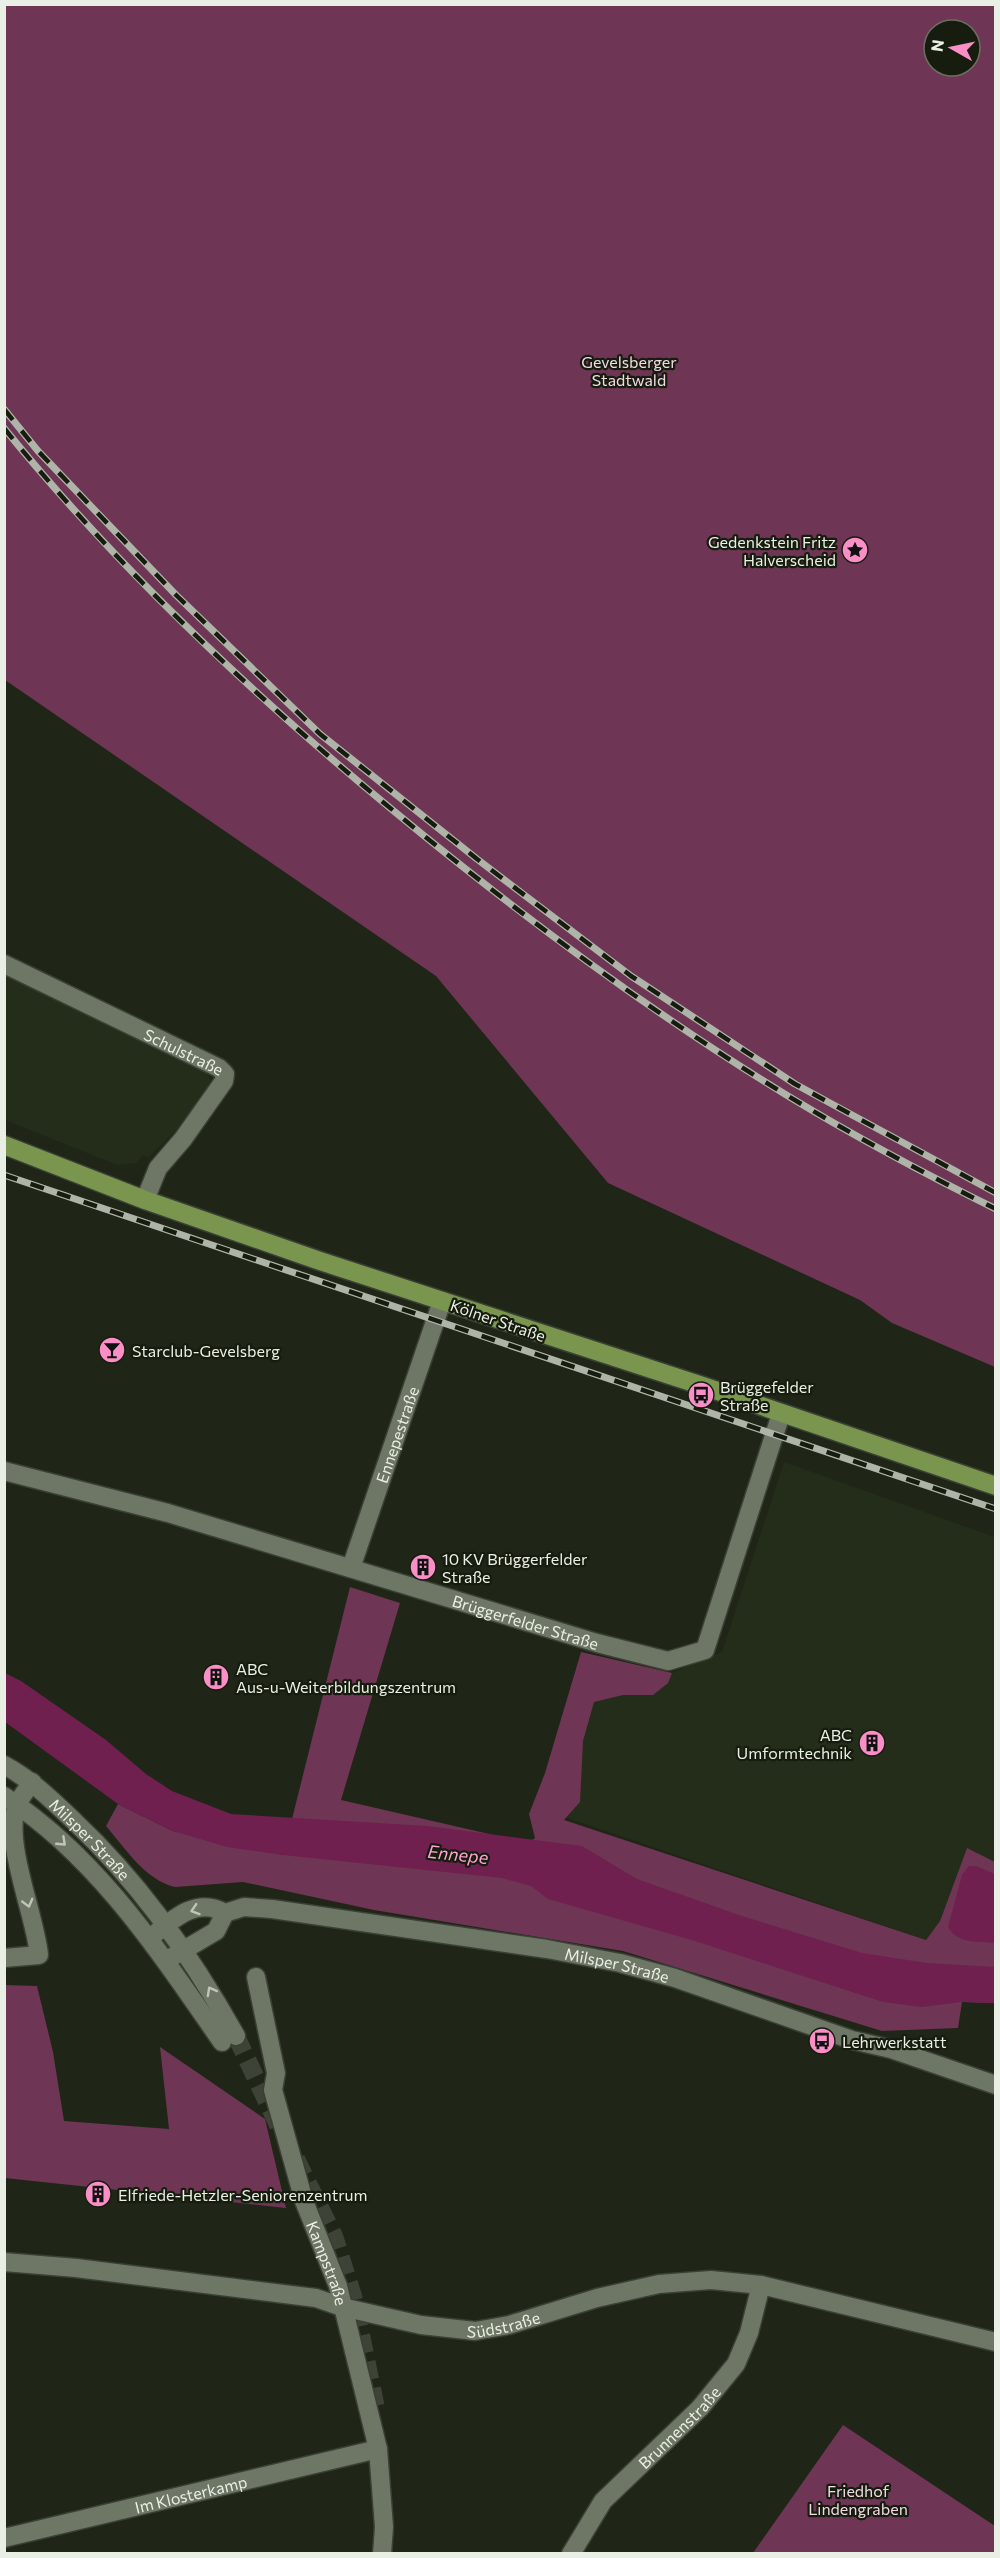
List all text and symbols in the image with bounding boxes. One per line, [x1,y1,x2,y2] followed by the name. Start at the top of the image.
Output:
[922,18,982,78] north arrow
[926,38,947,53] text: N
[581,352,677,389] park label: Gevelsberger Stadtwald
[708,532,836,569] place label: Gedenkstein Fritz Halverscheid
[840,535,870,565] place icon: Gedenkstein Fritz Halverscheid
[141,1024,227,1078] street label: Schulstraße
[448,1295,548,1345] street label: Kölner Straße
[97,1335,127,1365] bar icon: Starclub-Gevelsberg
[132,1341,280,1360] place label: Starclub-Gevelsberg
[720,1377,814,1414] place label: Brüggefelder Straße
[686,1380,716,1410] bus stop icon: Brüggefelder Straße
[371,1384,422,1485] street label: Ennepestraße
[442,1549,588,1586] place label: 10 KV Brüggerfelder Straße
[408,1552,438,1582] building icon: 10 KV Brüggerfelder Straße
[450,1590,601,1653] street label: Brüggerfelder Straße
[236,1659,456,1696] place label: ABC Aus-u-Weiterbildungszentrum
[201,1662,231,1692] building icon: ABC Aus-u-Weiterbildungszentrum
[737,1725,852,1762] place label: ABC Umformtechnik
[857,1728,887,1758] building icon: ABC Umformtechnik
[46,1794,135,1883] street label: Milsper Straße
[55,1835,66,1846] one-way arrow
[427,1840,490,1868] water label: Ennepe
[21,1897,33,1908] one-way arrow
[190,1903,200,1915] one-way arrow
[563,1943,672,1986] street label: Milsper Straße
[207,1987,218,1997] one-way arrow
[807,2026,837,2056] bus stop icon: Lehrwerkstatt
[842,2032,947,2051] place label: Lehrwerkstatt
[83,2179,113,2209] building icon: Elfriede-Hetzler-Seniorenzentrum
[118,2185,368,2204] place label: Elfriede-Hetzler-Seniorenzentrum
[303,2218,352,2307] street label: Kampstraße
[466,2307,542,2341] street label: Südstraße
[634,2382,724,2472] street label: Brunnenstraße
[133,2471,249,2516] street label: Im Klosterkamp
[808,2481,908,2518] park label: Friedhof Lindengraben

